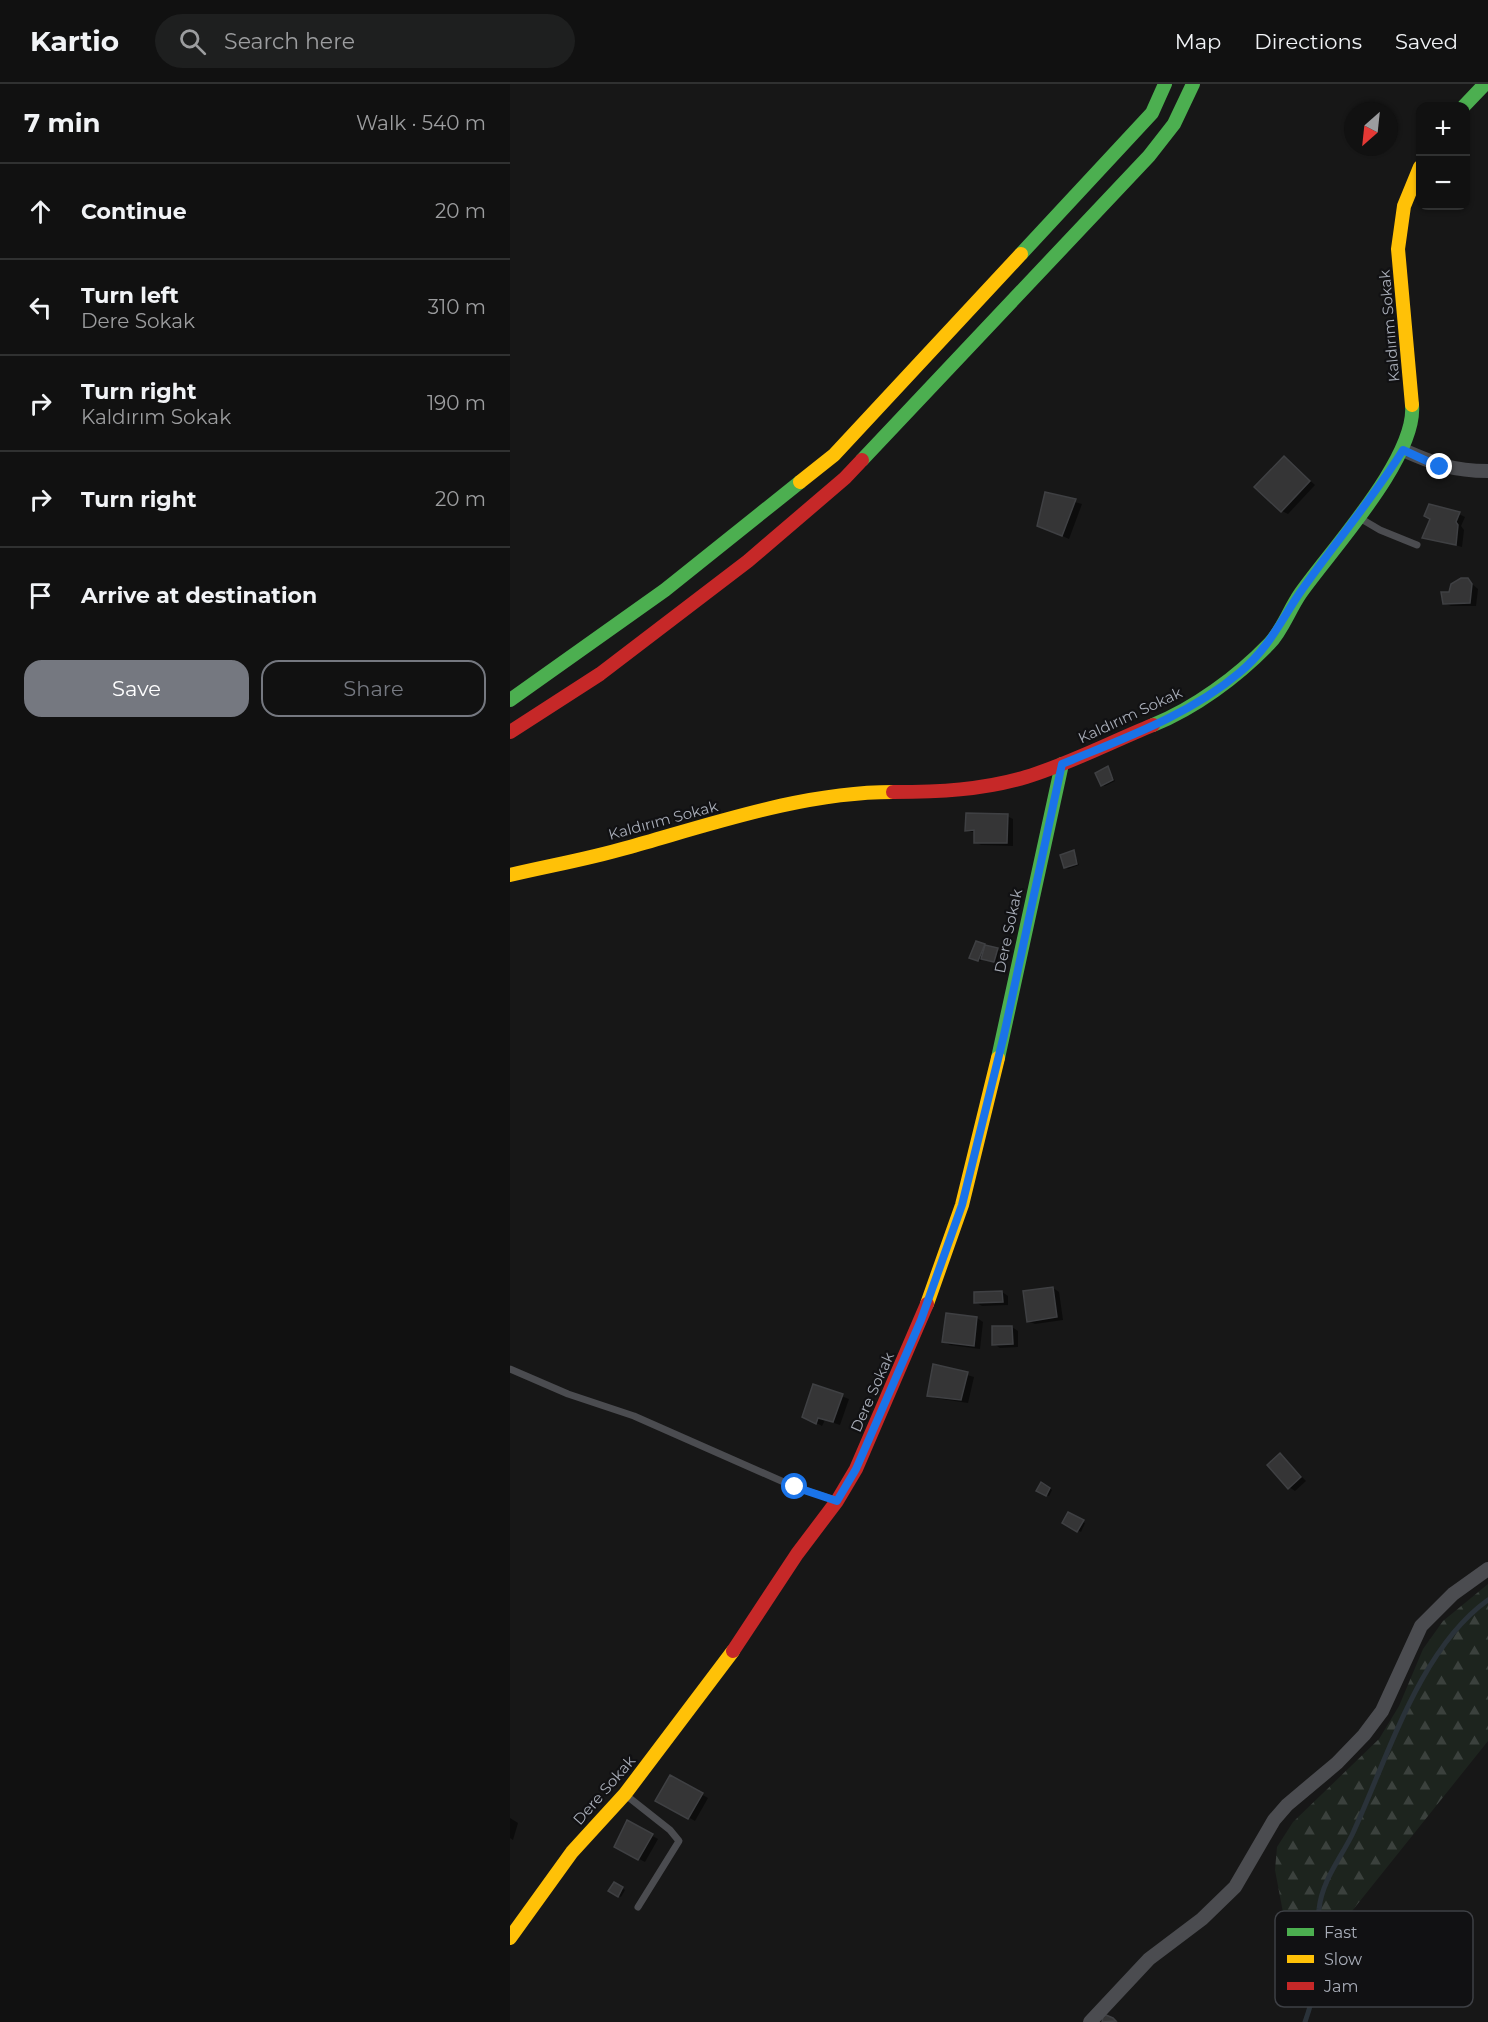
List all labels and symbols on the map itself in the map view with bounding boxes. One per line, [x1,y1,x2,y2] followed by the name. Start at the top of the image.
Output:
[1344,102,1398,156] north arrow
[1375,269,1403,383] street label: Kaldırım Sokak
[1426,453,1452,479] route end
[1075,683,1185,747] street label: Kaldırım Sokak
[606,796,720,844] street label: Kaldırım Sokak
[990,887,1026,975] street label: Dere Sokak
[846,1349,898,1435] street label: Dere Sokak
[781,1473,807,1499] route start
[569,1751,639,1829] street label: Dere Sokak
[1275,1911,1473,2007] legend
[1324,1923,1358,1942] text: Fast
[1324,1950,1362,1969] text: Slow
[1323,1977,1358,1996] text: Jam

